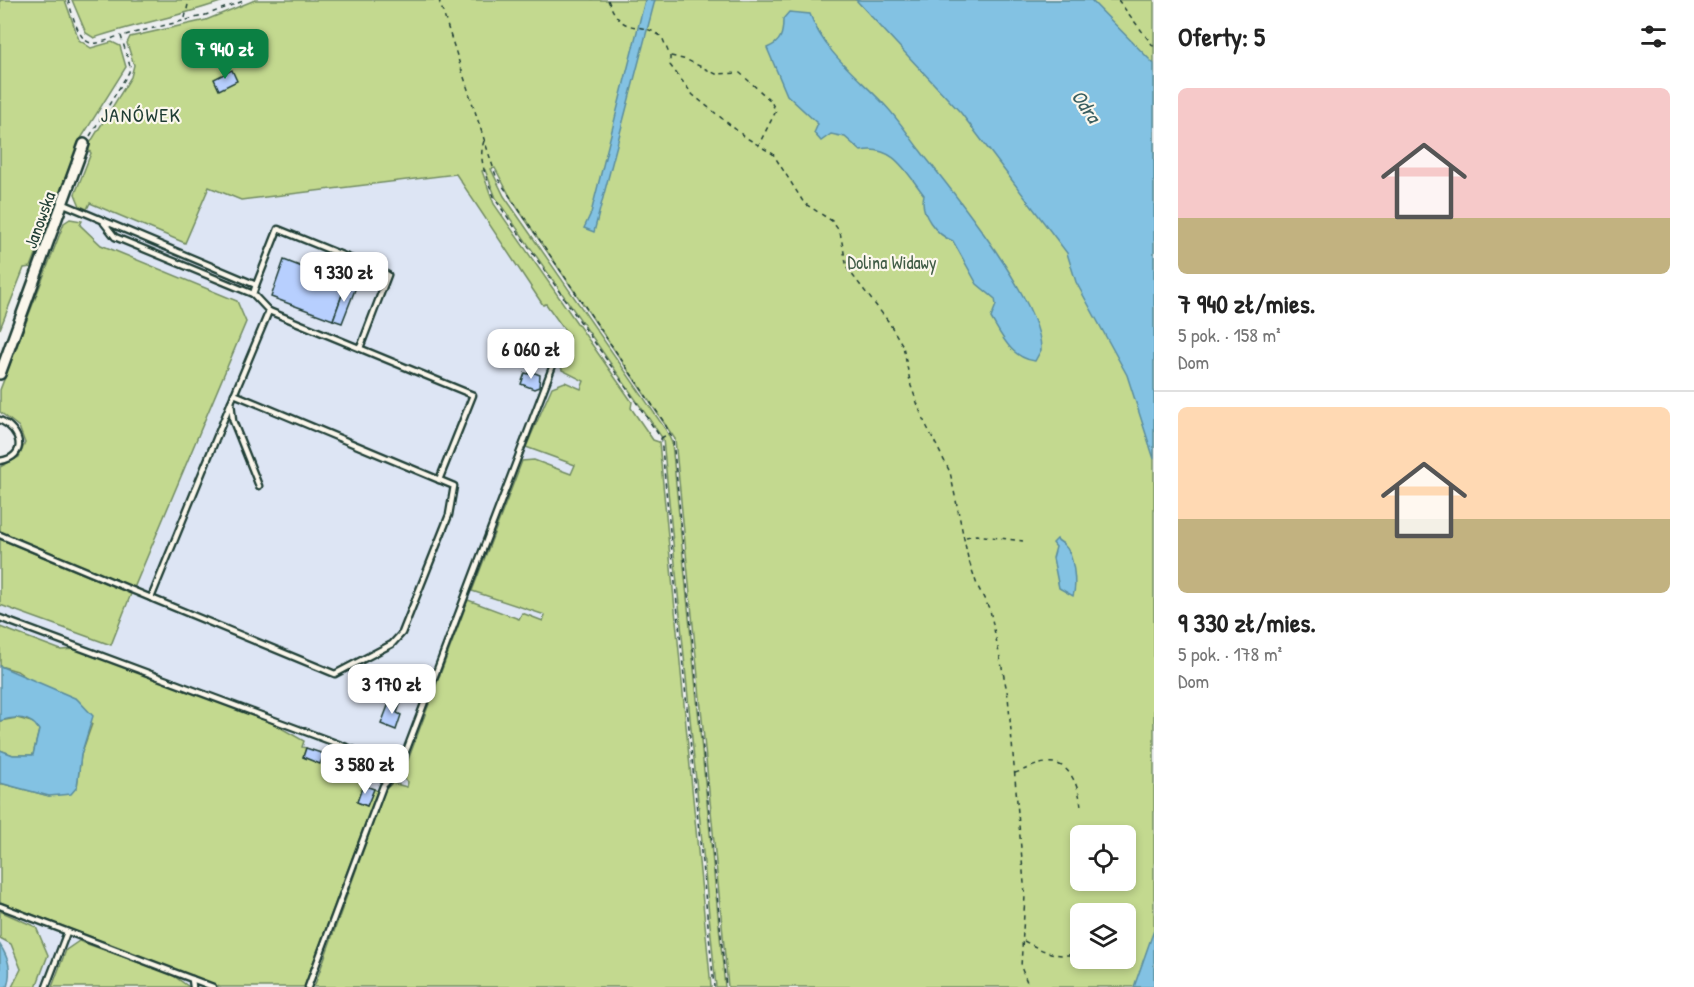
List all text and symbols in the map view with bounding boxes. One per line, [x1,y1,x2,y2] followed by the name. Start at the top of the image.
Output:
[1178,19,1265,54] text: Oferty: 5
[1637,20,1670,53] icon: filters
[163,29,287,80] pin: 7 940 zł
[195,35,255,62] text: 7 940 zł
[1065,84,1109,129] water label: Odra
[100,101,182,128] district label: JANÓWEK
[1370,127,1478,235] icon: home
[18,188,61,252] street label: Janowska
[847,250,937,275] park label: Dolina Widawy
[282,252,406,303] pin: 9 330 zł
[314,258,374,285] text: 9 330 zł
[1178,286,1315,321] text: 7 940 zł/mies.
[1178,321,1281,348] text: 5 pok. · 158 m²
[469,329,593,380] pin: 6 060 zł
[501,335,561,362] text: 6 060 zł
[1178,348,1209,375] text: Dom
[1370,446,1478,554] icon: home
[1178,605,1316,640] text: 9 330 zł/mies.
[1178,640,1282,667] text: 5 pok. · 178 m²
[330,664,454,715] pin: 3 170 zł
[1178,667,1209,694] text: Dom
[362,670,422,697] text: 3 170 zł
[303,744,427,795] pin: 3 580 zł
[335,750,395,777] text: 3 580 zł
[1070,825,1136,969] map controls
[1070,825,1136,891] button: locate
[1070,903,1136,969] button: layers

